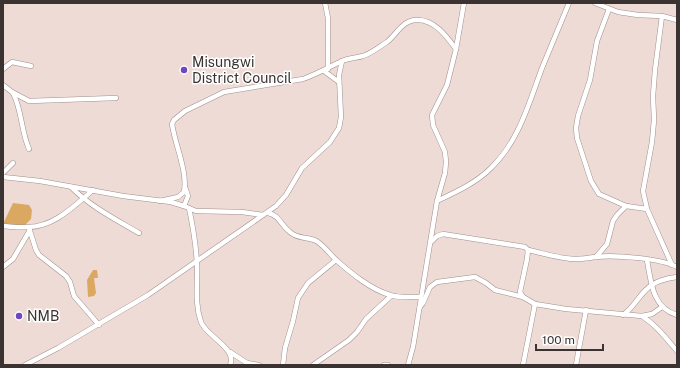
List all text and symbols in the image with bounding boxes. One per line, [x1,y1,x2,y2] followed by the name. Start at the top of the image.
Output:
[192,54,292,86] place label: Misungwi District Council
[179,65,189,75] marker: Misungwi District Council
[27,308,59,324] place label: NMB
[14,311,24,321] marker: NMB
[536,326,603,352] scale bar
[542,333,575,347] text: 100 m

